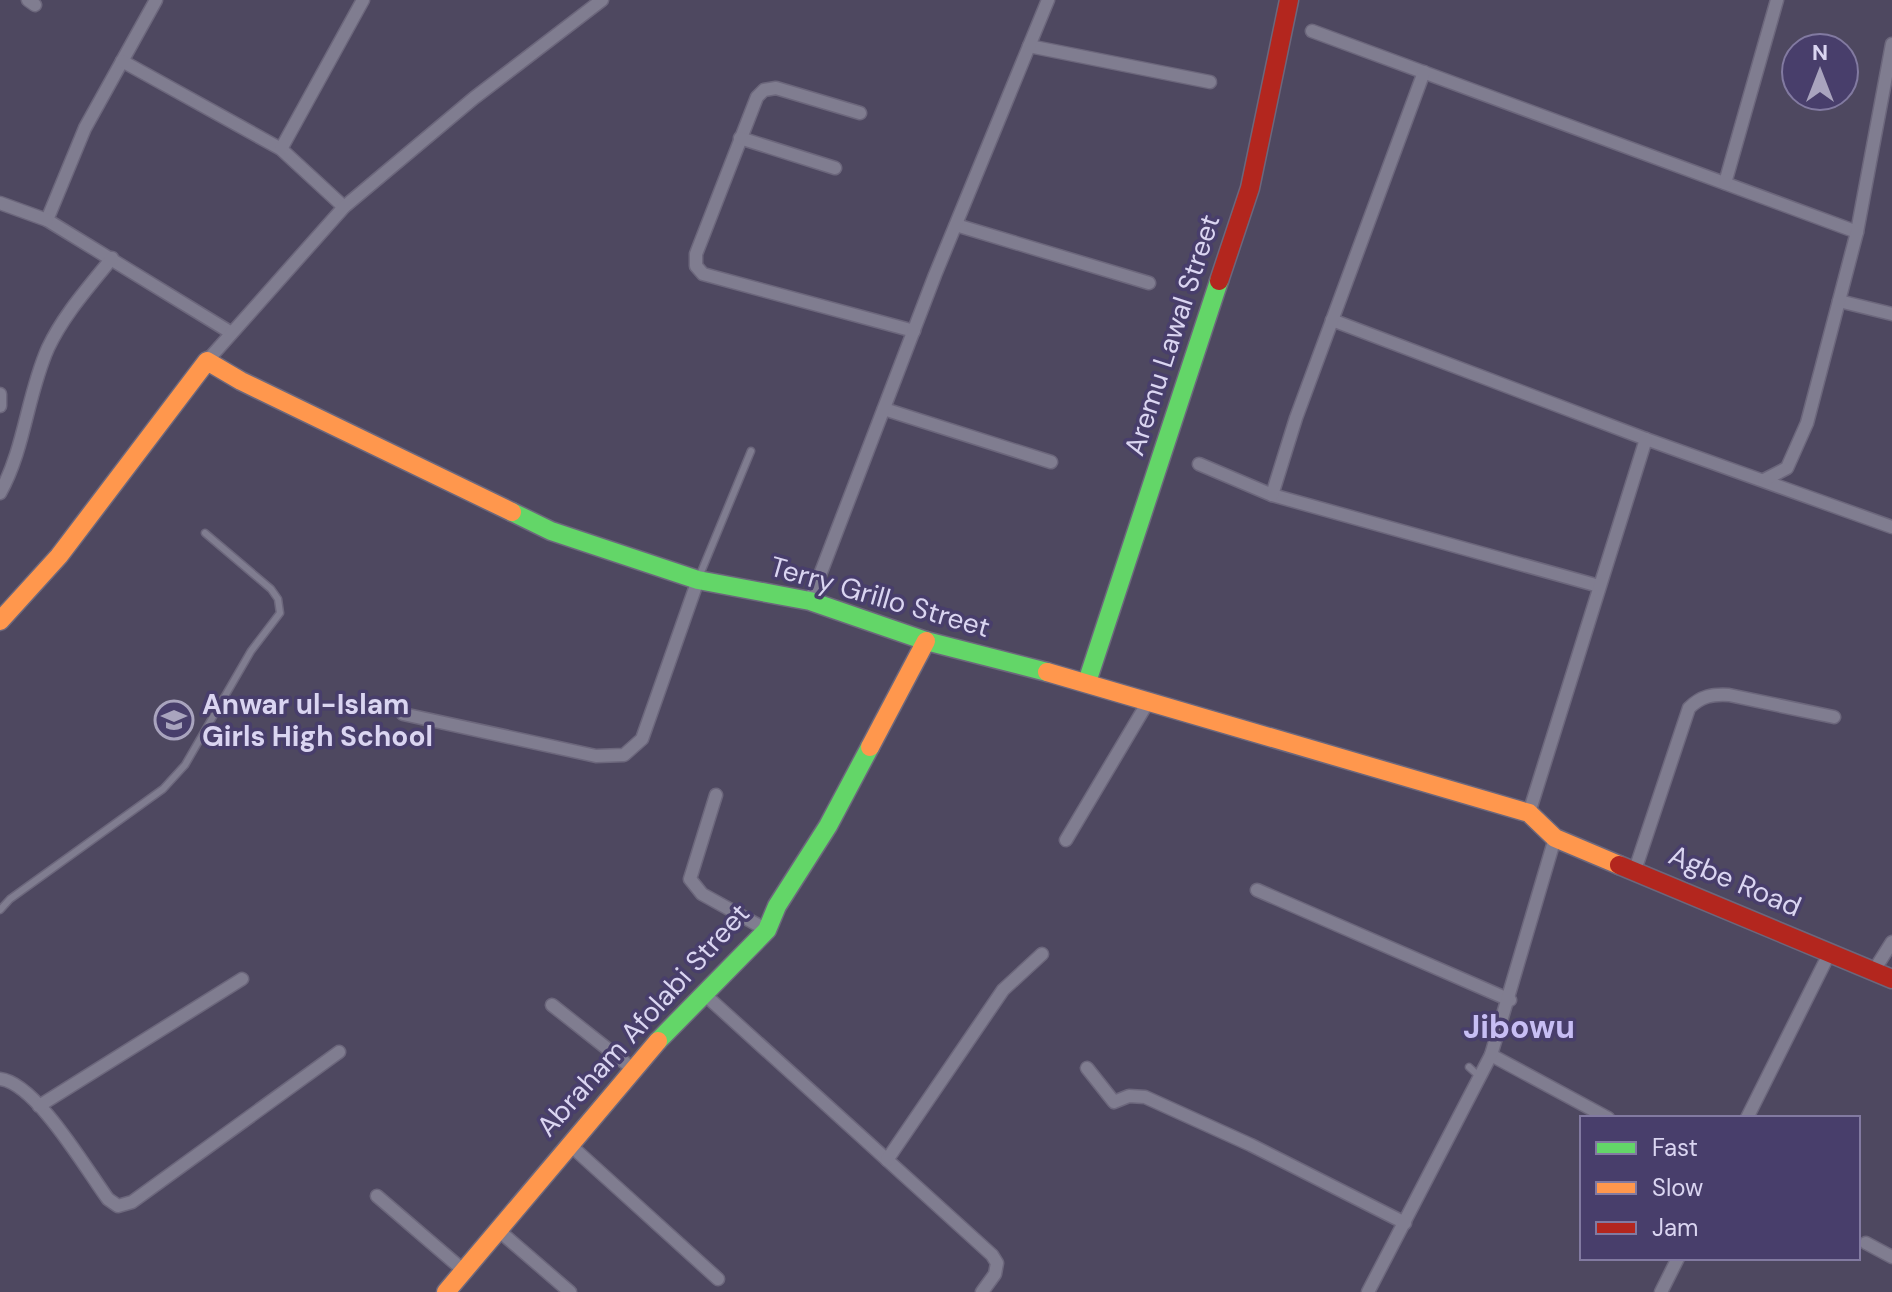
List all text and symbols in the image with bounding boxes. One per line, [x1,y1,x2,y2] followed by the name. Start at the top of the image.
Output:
[1780,32,1860,112] north arrow
[1812,38,1828,67] text: N
[1116,210,1228,460] street label: Aremu Lawal Street
[766,548,994,646] street label: Terry Grillo Street
[202,686,433,755] place label: Anwar ul-Islam Girls High School
[153,699,195,741] school or university icon: Anwar ul-Islam Girls High School
[1663,837,1807,925] street label: Agbe Road
[528,896,758,1144] street label: Abraham Afolabi Street
[1463,1006,1575,1048] district label: Jibowu
[1580,1116,1860,1260] legend
[1652,1132,1698,1163] text: Fast
[1652,1172,1703,1203] text: Slow
[1652,1212,1698,1243] text: Jam

